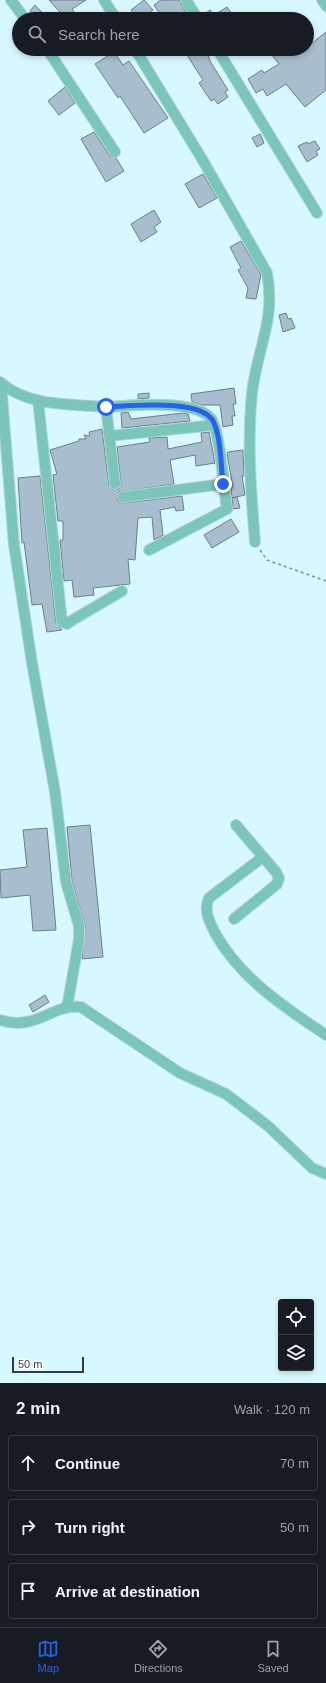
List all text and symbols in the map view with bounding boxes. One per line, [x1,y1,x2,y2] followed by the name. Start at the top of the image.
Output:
[12,12,314,56] search box
[26,23,48,45] icon: search
[58,26,140,43] text: Search here
[97,398,115,416] route start
[214,475,232,493] route end
[278,1299,314,1371] map controls
[278,1299,314,1335] button: locate
[278,1335,314,1371] button: layers
[12,1355,84,1374] scale bar
[18,1358,42,1370] text: 50 m
[16,1399,60,1418] text: 2 min
[234,1402,310,1417] text: Walk · 120 m
[17,1452,39,1474] icon: ahead
[55,1455,120,1472] text: Continue
[280,1456,309,1471] text: 70 m
[17,1516,39,1538] icon: right
[55,1519,125,1536] text: Turn right
[280,1520,309,1535] text: 50 m
[17,1580,39,1602] icon: arrive
[55,1583,200,1600] text: Arrive at destination
[37,1638,59,1674] tab: Map
[134,1638,183,1674] tab: Directions
[257,1638,289,1674] tab: Saved

